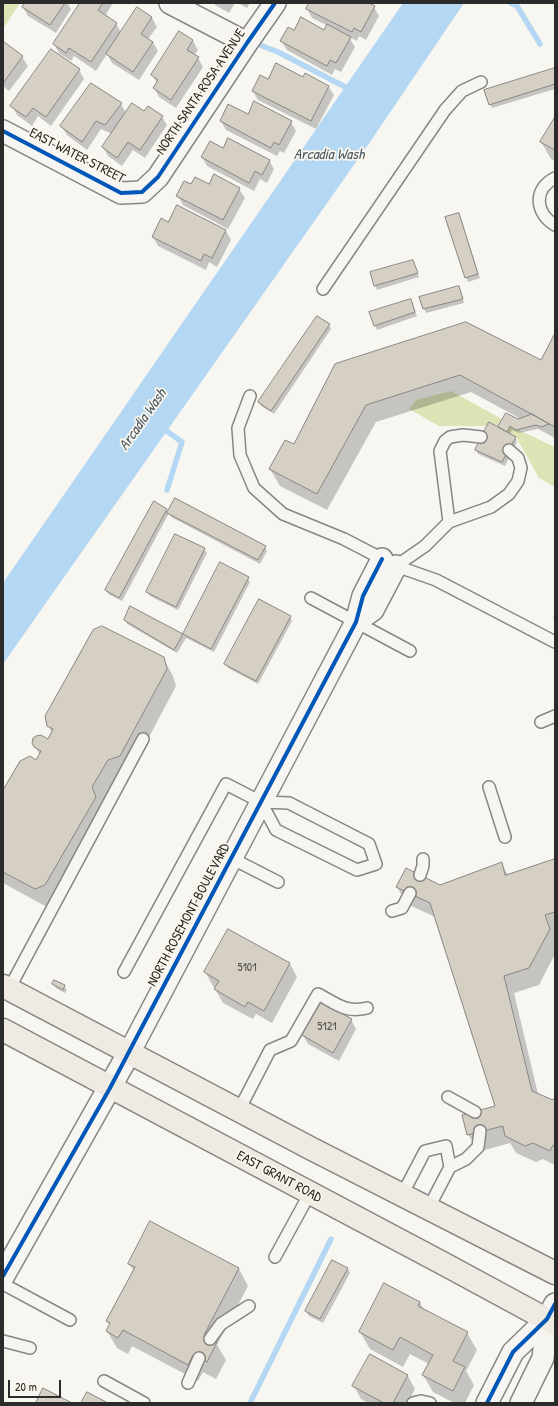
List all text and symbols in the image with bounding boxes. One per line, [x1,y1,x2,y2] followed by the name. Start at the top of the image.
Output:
[153,26,249,158] street label: NORTH SANTA ROSA AVENUE
[26,125,128,187] street label: EAST WATER STREET
[294,146,364,164] water label: Arcadia Wash
[115,386,171,454] water label: Arcadia Wash
[144,841,234,989] street label: NORTH ROSEMONT BOULEVARD
[237,961,257,975] house number: 5101
[317,1020,337,1034] house number: 5121
[234,1148,324,1206] street label: EAST GRANT ROAD
[10,1372,63,1398] scale bar
[15,1378,37,1395] text: 20 m

